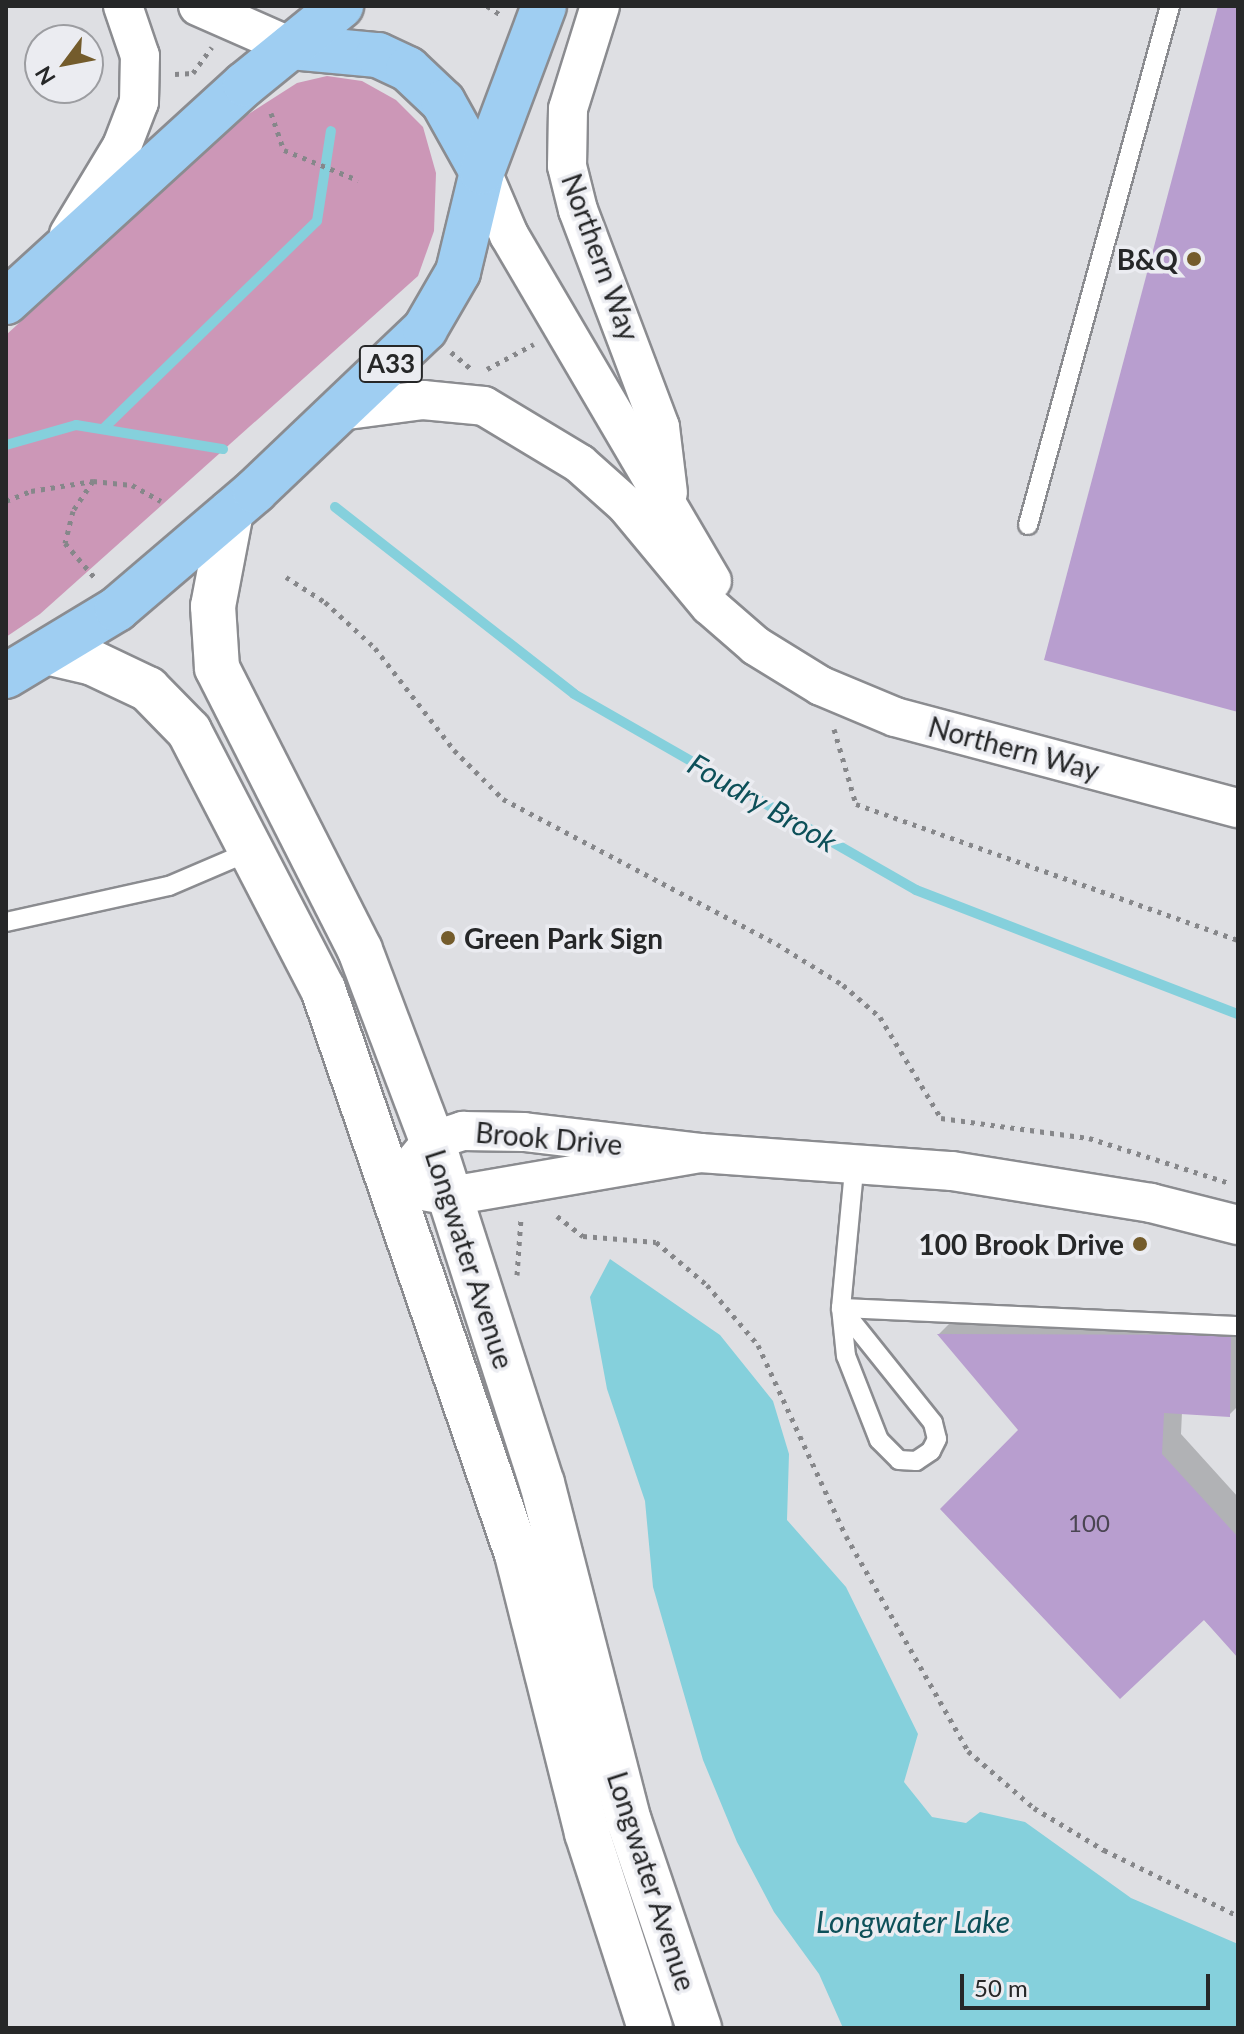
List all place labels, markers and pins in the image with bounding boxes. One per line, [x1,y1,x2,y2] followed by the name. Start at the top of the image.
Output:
[1117,242,1178,276] place label: B&Q
[1185,250,1203,268] marker: B&Q
[464,921,663,955] place label: Green Park Sign
[439,929,457,947] marker: Green Park Sign
[918,1227,1124,1261] place label: 100 Brook Drive
[1131,1235,1149,1253] marker: 100 Brook Drive

